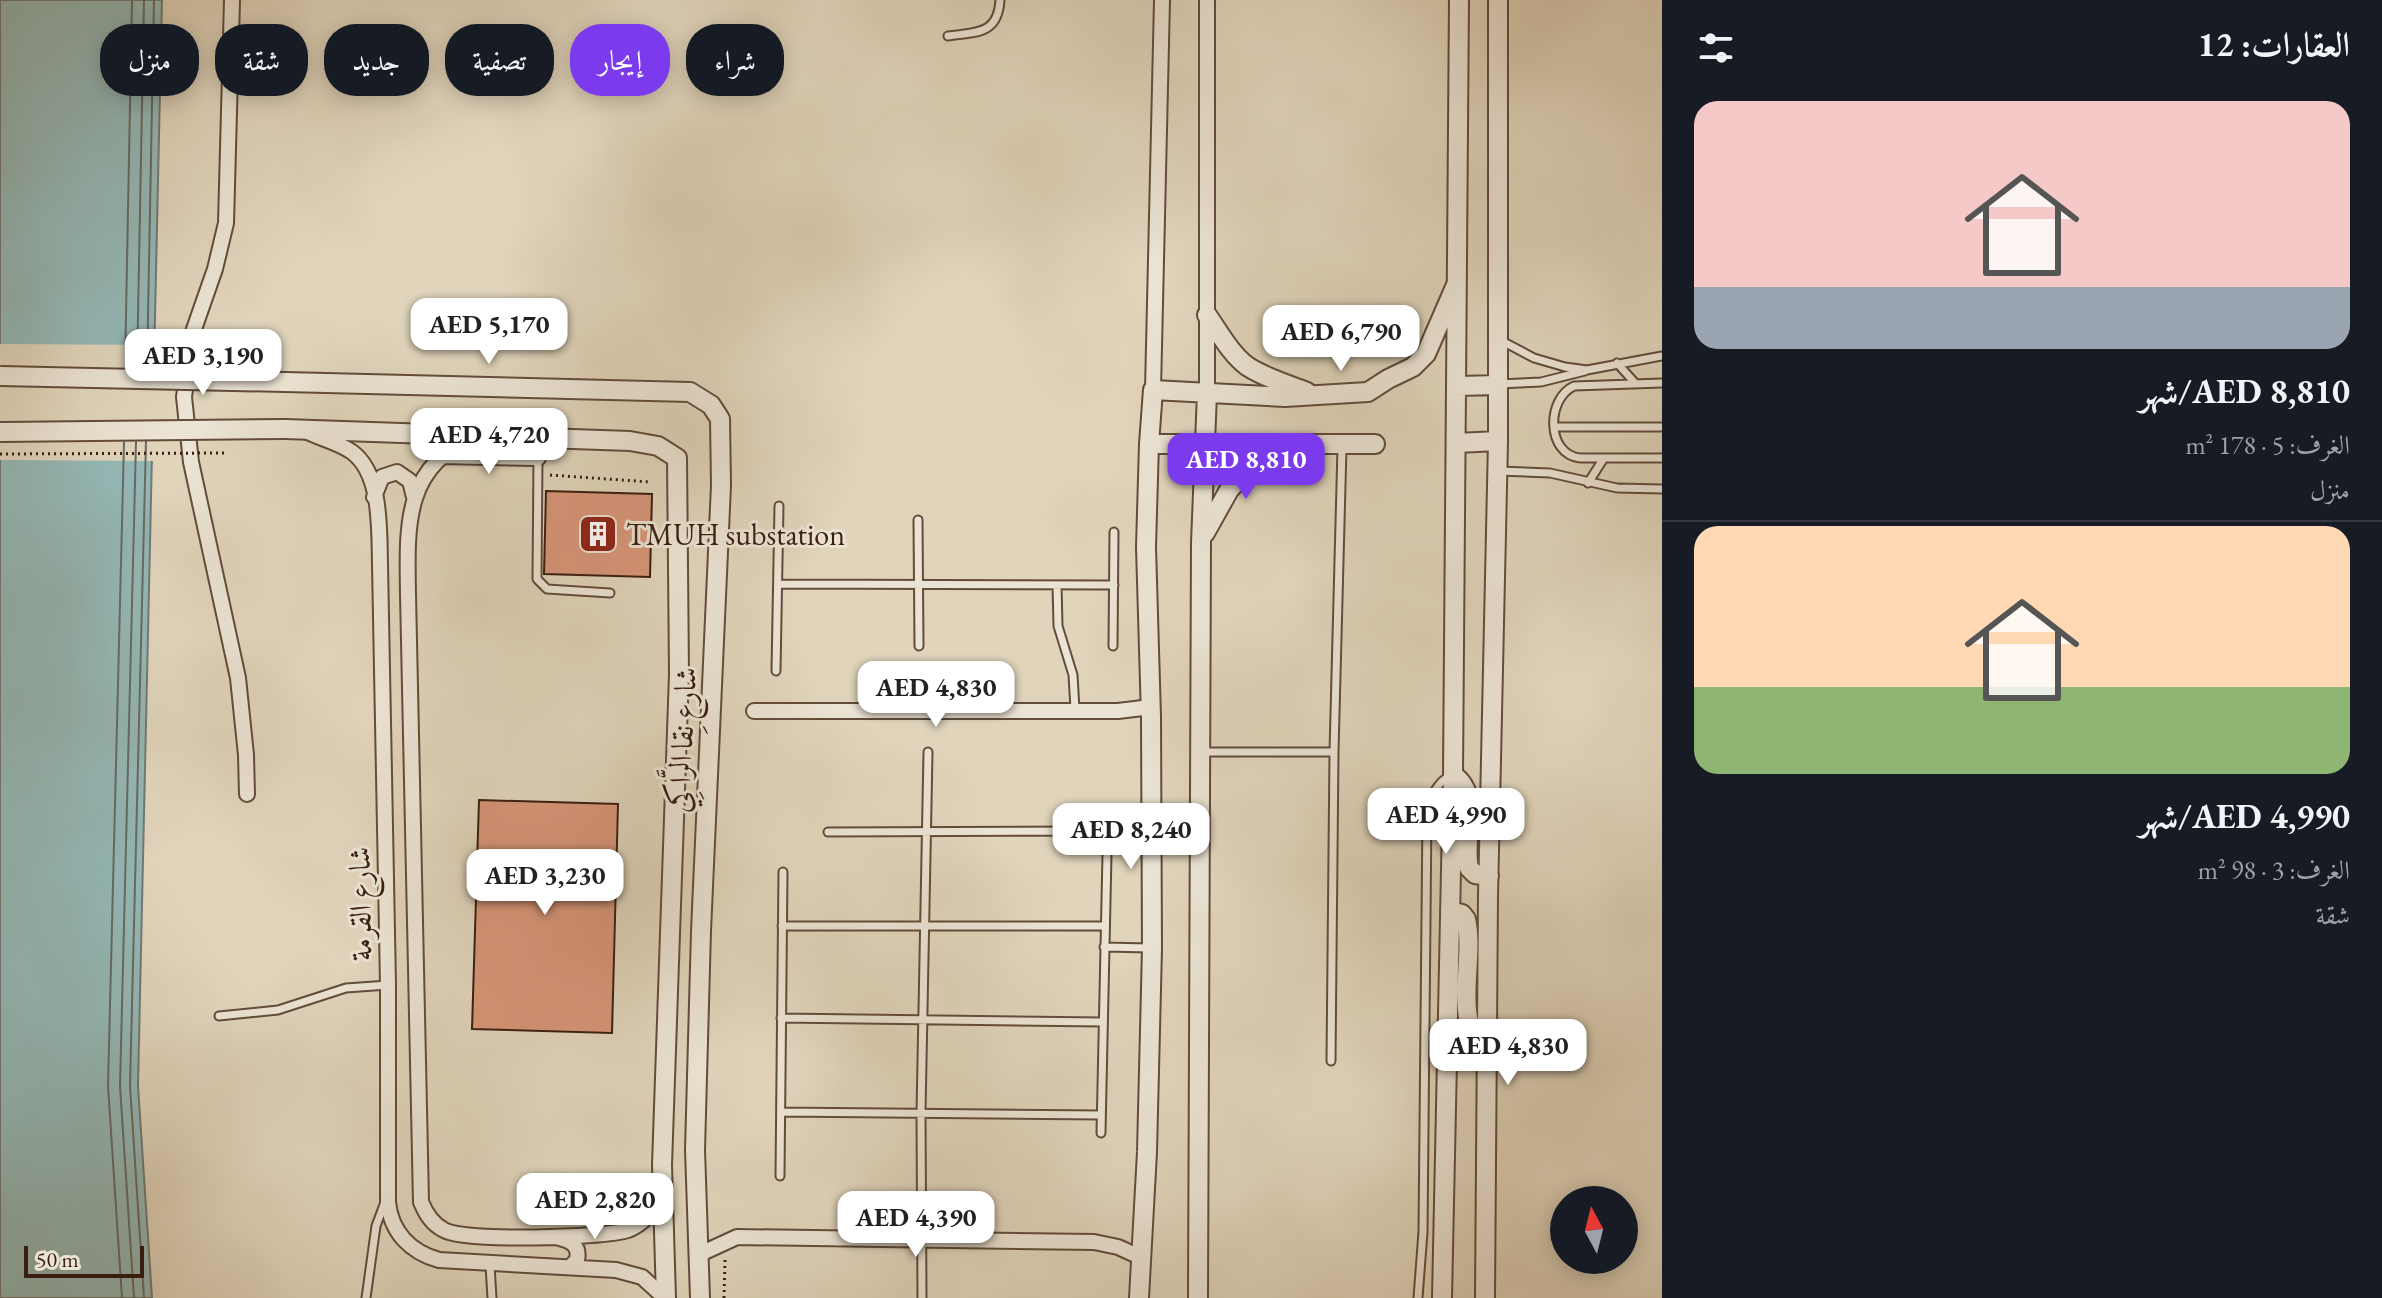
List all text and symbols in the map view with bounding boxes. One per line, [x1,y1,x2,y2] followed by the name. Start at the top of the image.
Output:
[2198,22,2350,66] text: العقارات: 12
[100,24,199,96] chip: منزل
[215,24,308,96] chip: شقة
[324,24,429,96] chip: جديد
[445,24,554,96] chip: تصفية
[570,24,670,96] chip: إيجار
[686,24,784,96] chip: شراء
[1694,26,1738,70] icon: filters
[1950,153,2094,297] icon: home
[397,298,581,366] pin: AED 5,170
[1249,305,1433,373] pin: AED 6,790
[429,307,549,341] text: AED 5,170
[1281,314,1401,348] text: AED 6,790
[111,329,295,397] pin: AED 3,190
[143,338,263,372] text: AED 3,190
[2139,369,2350,413] text: AED 8,810/شهر
[397,408,581,476] pin: AED 4,720
[429,417,549,451] text: AED 4,720
[2185,428,2350,462] text: الغرف: 5 · 178 m²
[1154,433,1338,501] pin: AED 8,810
[1186,442,1306,476] text: AED 8,810
[2310,473,2350,507] text: منزل
[577,513,619,555] building icon: TMUH substation
[626,515,845,554] place label: TMUH substation
[1950,578,2094,722] icon: home
[844,661,1028,729] pin: AED 4,830
[653,666,711,814] street label: شارع نِقا الرَّاكِي
[876,670,996,704] text: AED 4,830
[1354,788,1538,856] pin: AED 4,990
[2139,794,2350,838] text: AED 4,990/شهر
[1386,797,1506,831] text: AED 4,990
[1039,803,1223,871] pin: AED 8,240
[1071,812,1191,846] text: AED 8,240
[340,846,386,962] street label: شارع القرمة
[453,849,637,917] pin: AED 3,230
[2198,853,2350,887] text: الغرف: 3 · 98 m²
[485,858,605,892] text: AED 3,230
[2316,898,2350,932] text: شقة
[1416,1019,1600,1087] pin: AED 4,830
[1448,1028,1568,1062] text: AED 4,830
[503,1173,687,1241] pin: AED 2,820
[535,1182,655,1216] text: AED 2,820
[1550,1186,1638,1274] north arrow
[1550,1186,1638,1274] map controls
[824,1191,1008,1259] pin: AED 4,390
[856,1200,976,1234] text: AED 4,390
[24,1242,144,1278] scale bar
[36,1245,79,1274] text: 50 m

